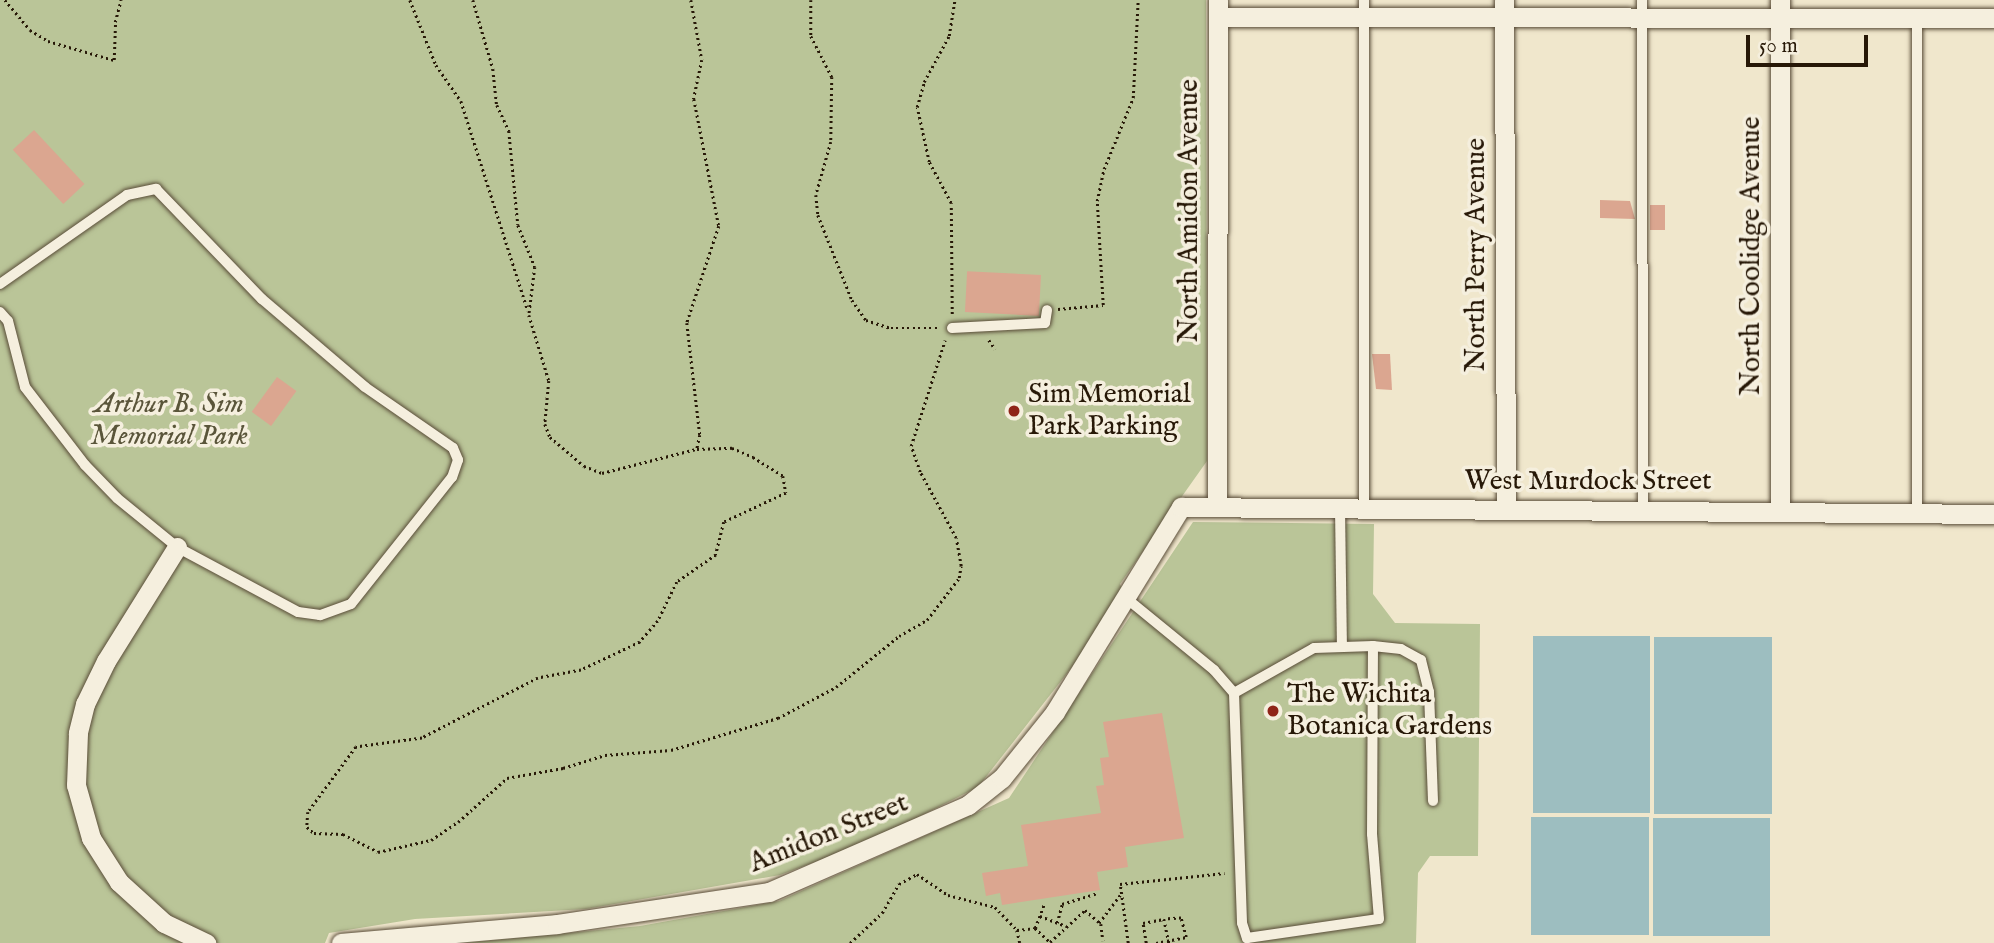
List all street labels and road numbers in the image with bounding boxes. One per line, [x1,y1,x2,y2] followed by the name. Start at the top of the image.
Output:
[1173,79,1207,343] street label: North Amidon Avenue
[1735,116,1769,396] street label: North Coolidge Avenue
[1460,138,1494,372] street label: North Perry Avenue
[1464,465,1712,499] street label: West Murdock Street
[745,787,913,881] street label: Amidon Street

